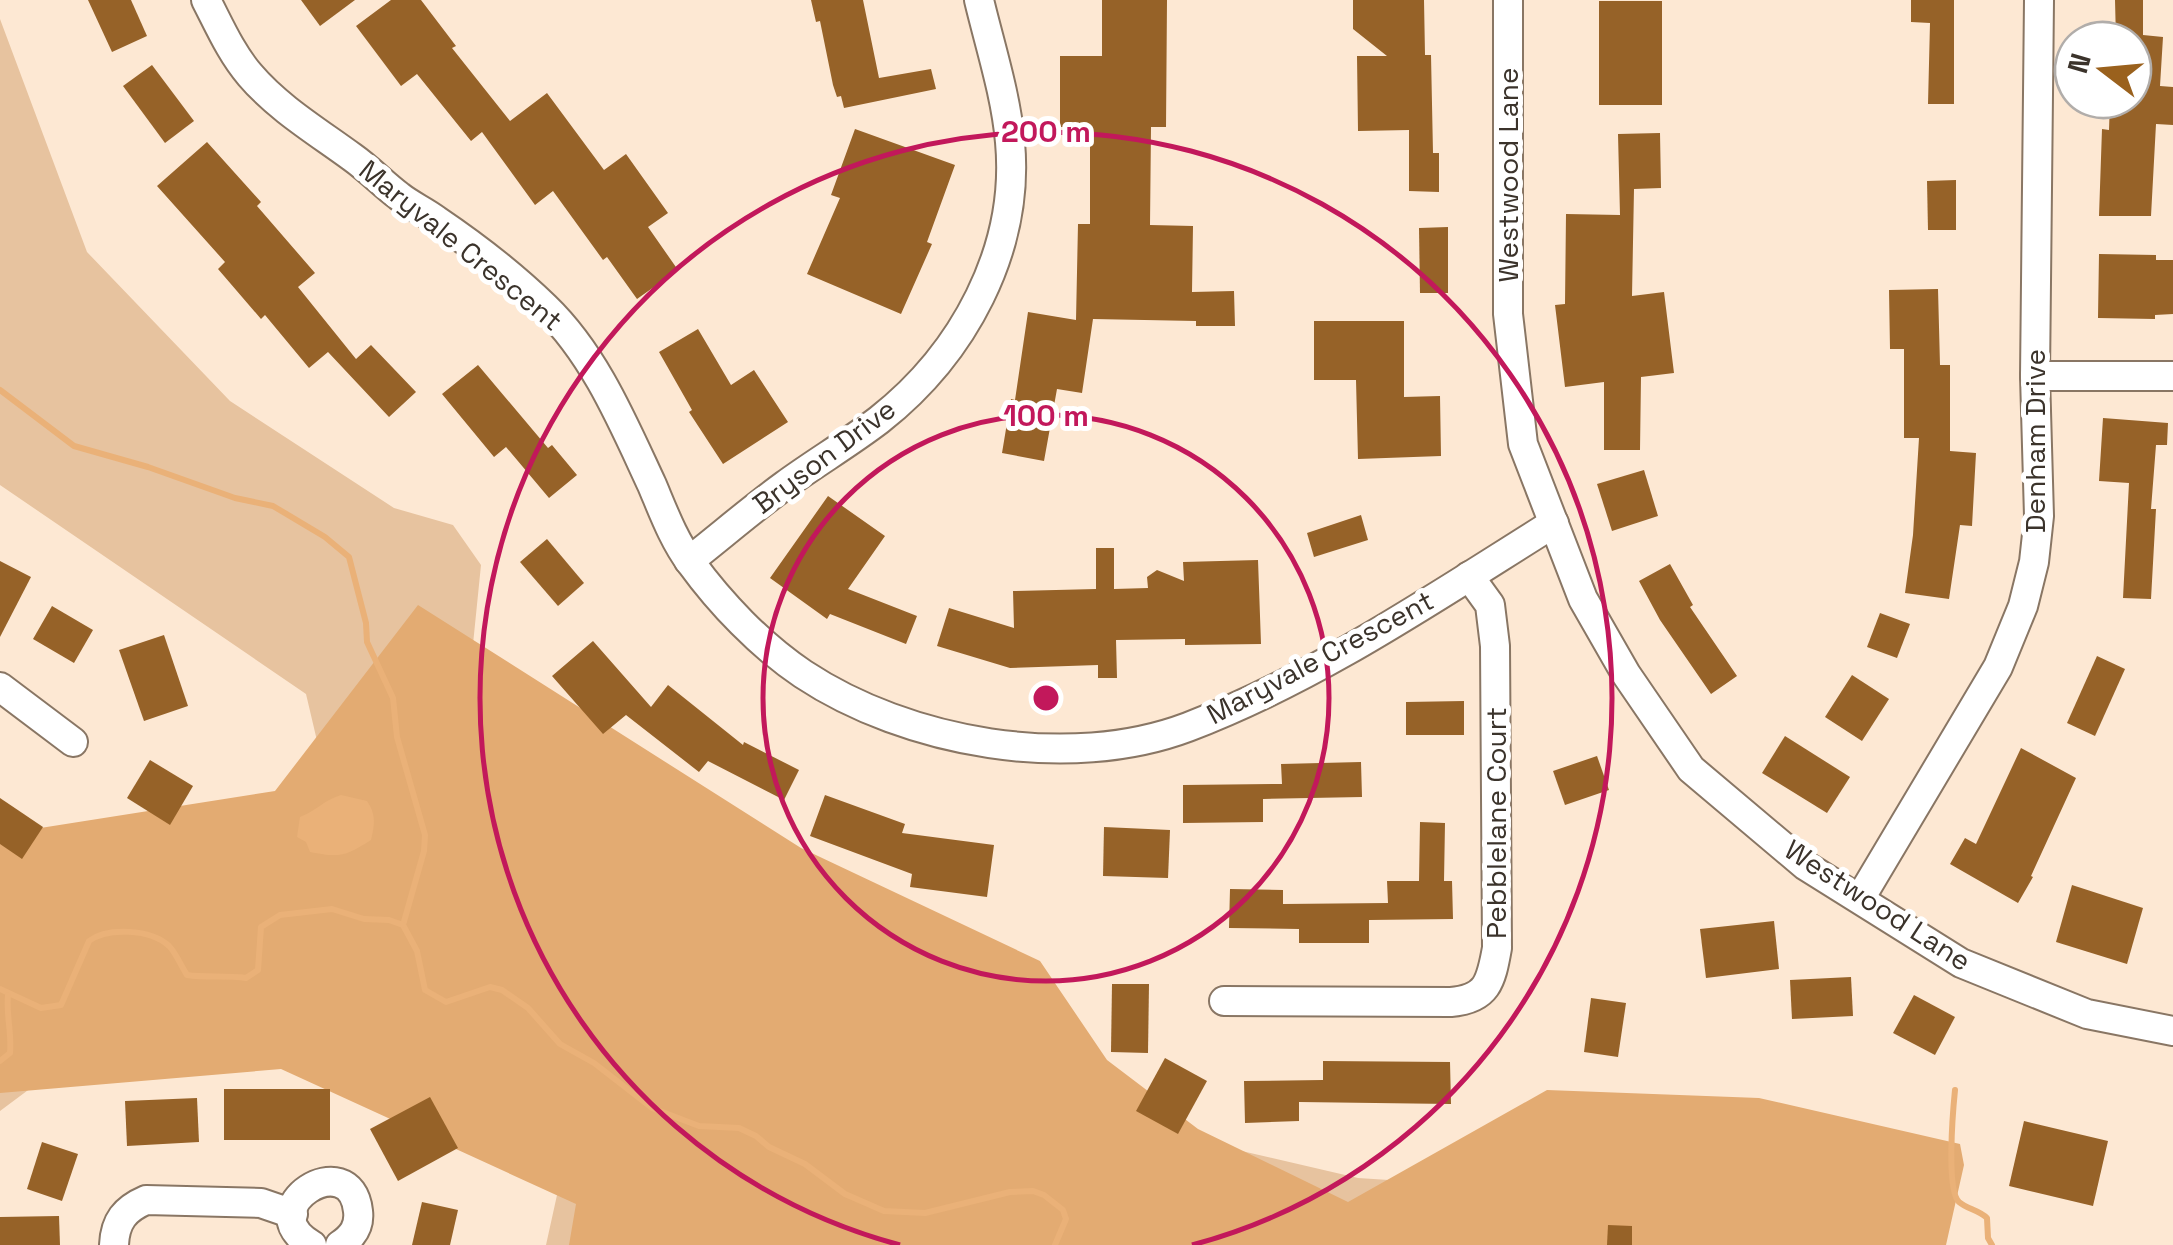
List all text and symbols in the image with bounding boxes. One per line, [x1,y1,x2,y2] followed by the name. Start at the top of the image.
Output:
[2053,20,2153,120] north arrow
[2059,49,2099,77] text: N
[1490,67,1526,283] street label: Westwood Lane
[1001,112,1091,151] text: 200 m
[352,152,570,338] street label: Maryvale Crescent
[2017,349,2053,533] street label: Denham Drive
[745,391,903,521] street label: Bryson Drive
[1003,396,1089,435] text: 100 m
[1200,582,1440,732] street label: Maryvale Crescent
[1028,680,1064,716] centre of rings
[1478,707,1514,939] street label: Pebblelane Court
[1778,831,1978,979] street label: Westwood Lane

